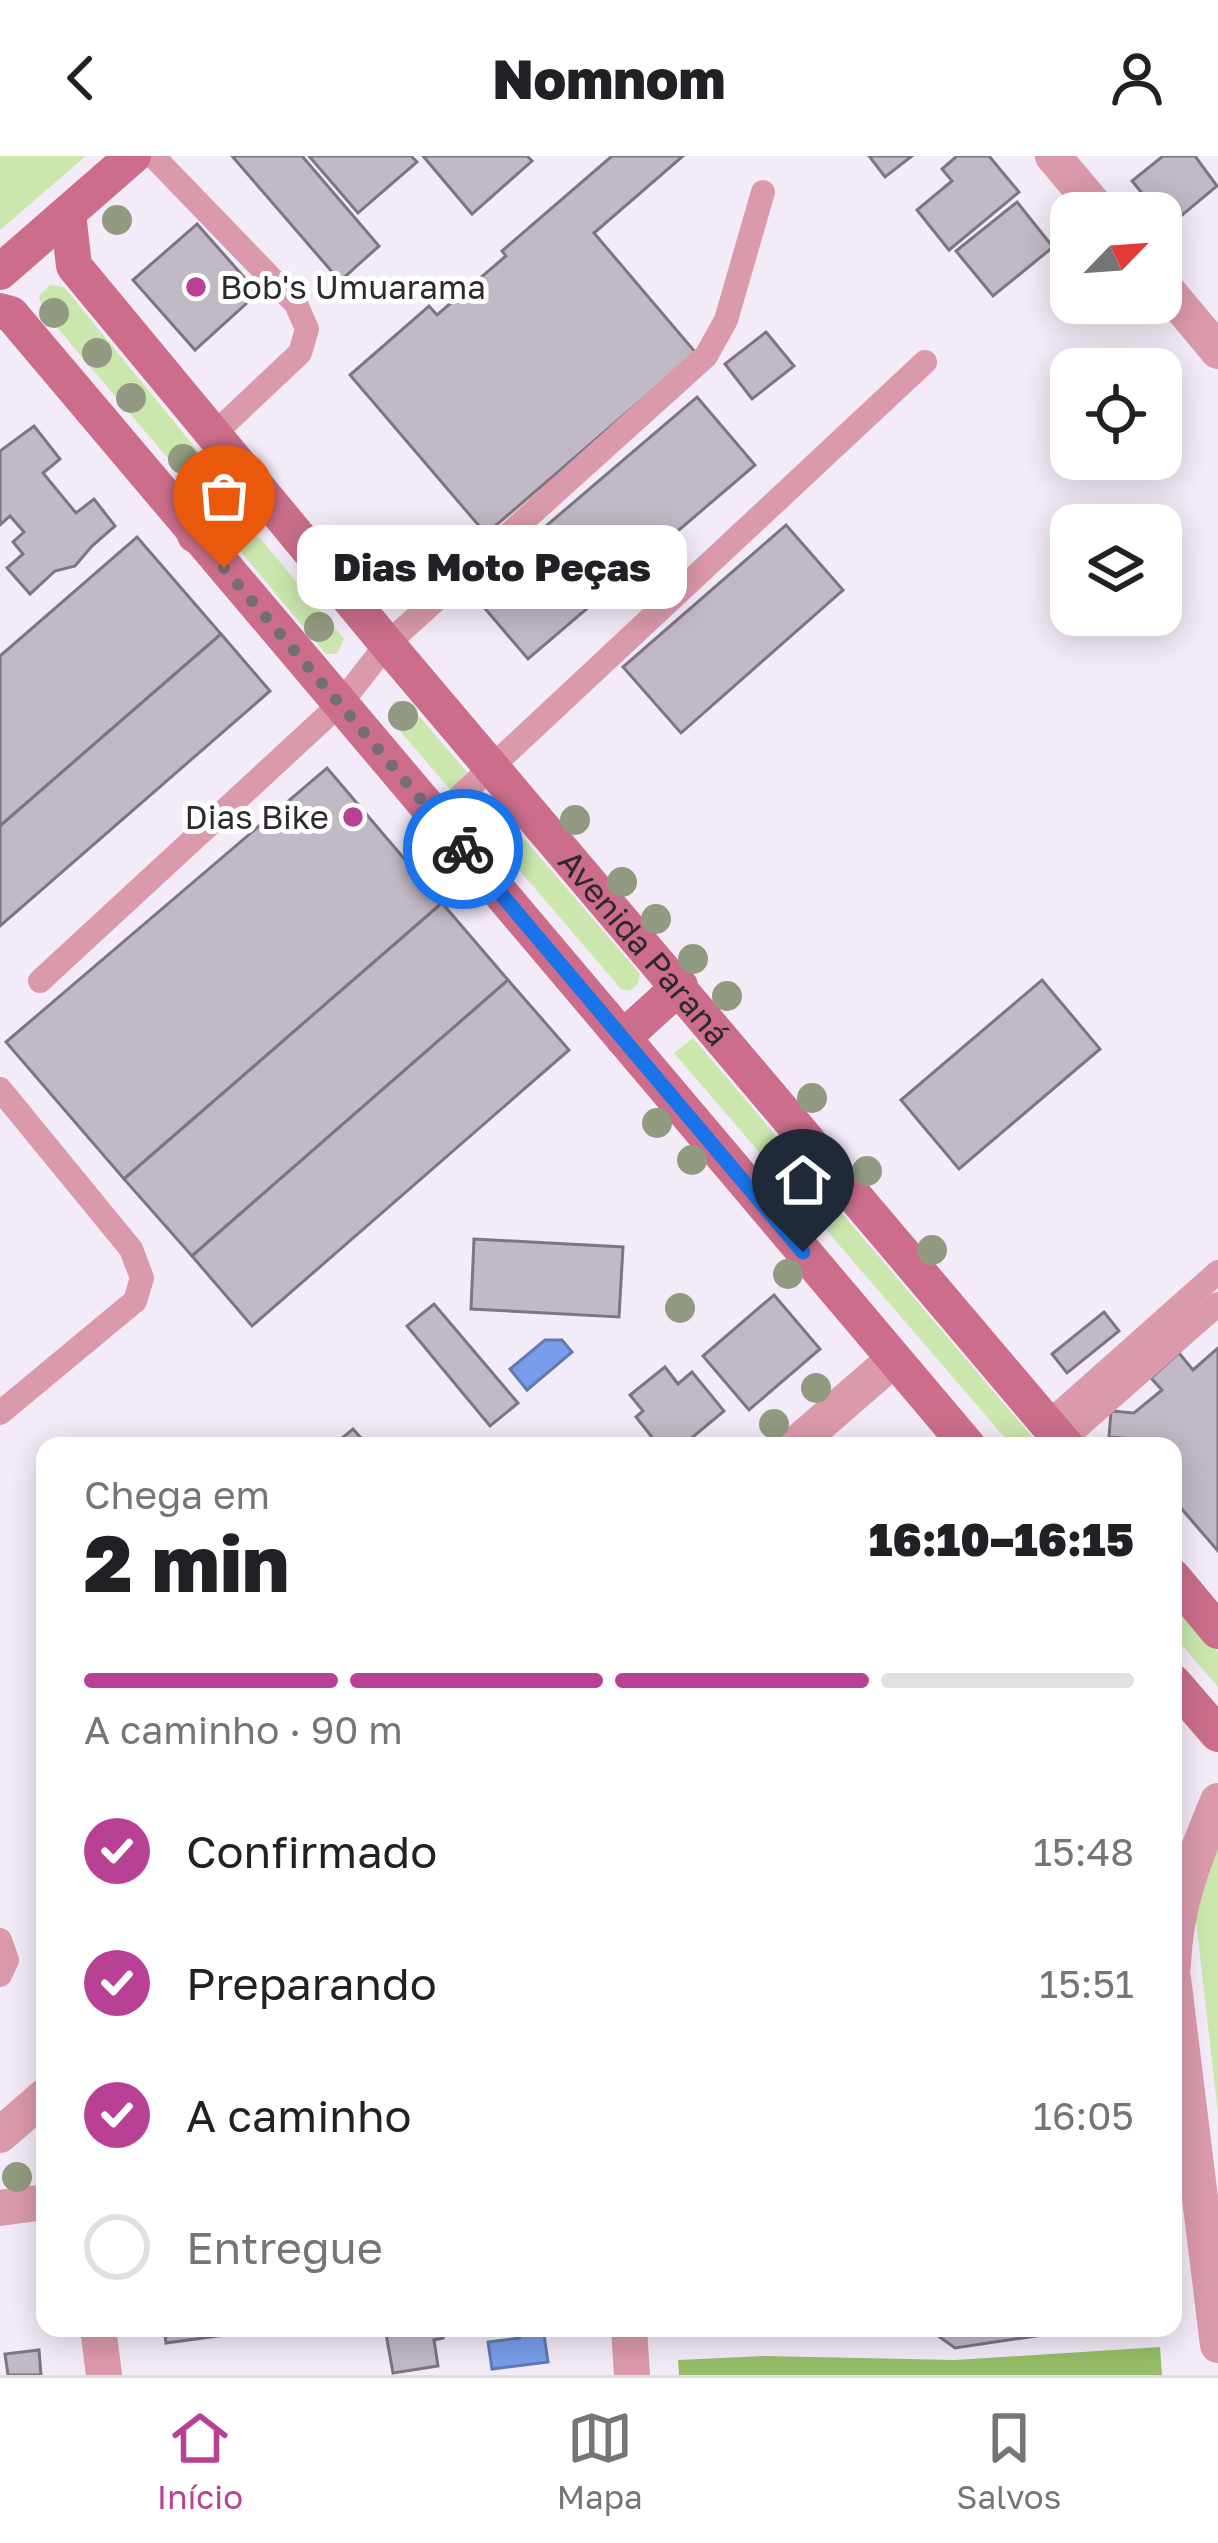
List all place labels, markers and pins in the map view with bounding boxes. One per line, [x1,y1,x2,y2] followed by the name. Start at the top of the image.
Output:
[220,267,486,306] place label: Bob's Umuarama
[183,274,209,300] marker: Bob's Umuarama
[173,445,275,568] pin
[296,526,686,610] callout: Dias Moto Peças
[185,797,329,836] place label: Dias Bike
[340,804,366,830] marker: Dias Bike
[752,1129,854,1252] pin

